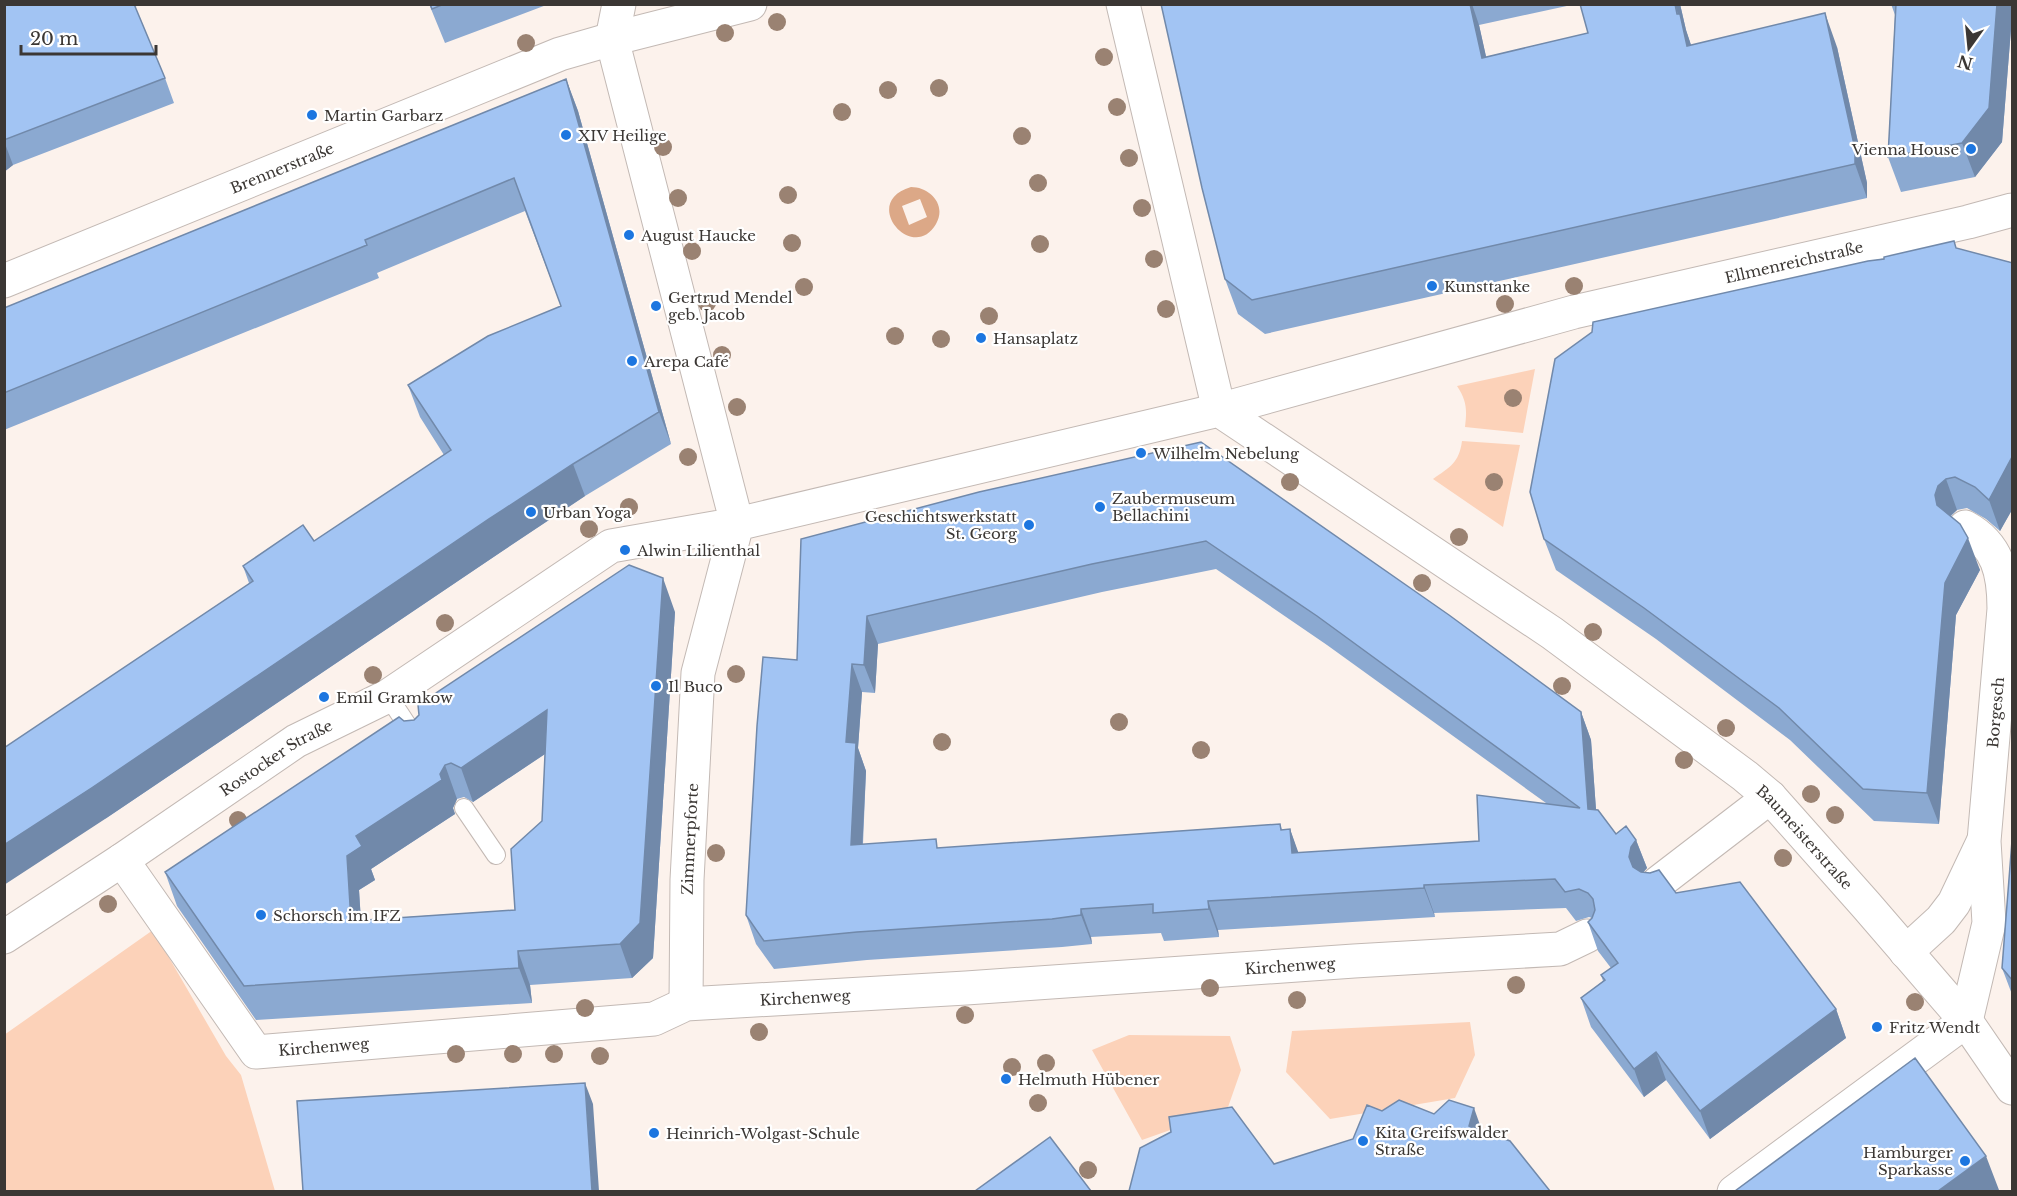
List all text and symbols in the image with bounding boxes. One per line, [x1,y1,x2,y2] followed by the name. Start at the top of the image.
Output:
[21,18,156,56] scale bar
[1939,18,1999,78] north arrow
[30,28,78,50] text: 20 m
[1955,51,1975,74] text: N
[324,106,443,125] place label: Martin Garbarz
[305,108,319,122] marker: Martin Garbarz
[578,126,667,145] place label: XIV Heilige
[559,128,573,142] marker: XIV Heilige
[227,138,336,197] street label: Brennerstraße
[1851,140,1959,159] place label: Vienna House
[1964,142,1978,156] marker: Vienna House
[640,226,756,245] place label: August Haucke
[622,228,636,242] marker: August Haucke
[1723,237,1865,287] street label: Ellmenreichstraße
[1444,277,1530,296] place label: Kunsttanke
[1425,279,1439,293] marker: Kunsttanke
[668,288,793,324] place label: Gertrud Mendel geb. Jacob
[649,299,663,313] marker: Gertrud Mendel geb. Jacob
[993,329,1078,348] place label: Hansaplatz
[974,331,988,345] marker: Hansaplatz
[643,352,729,371] place label: Arepa Café
[625,354,639,368] marker: Arepa Café
[1152,444,1300,463] place label: Wilhelm Nebelung
[1134,446,1148,460] marker: Wilhelm Nebelung
[1112,489,1235,525] place label: Zaubermuseum Bellachini
[1093,500,1107,514] marker: Zaubermuseum Bellachini
[543,503,632,522] place label: Urban Yoga
[524,505,538,519] marker: Urban Yoga
[865,507,1018,543] place label: Geschichtswerkstatt St. Georg
[1022,518,1036,532] marker: Geschichtswerkstatt St. Georg
[636,541,760,560] place label: Alwin Lilienthal
[618,543,632,557] marker: Alwin Lilienthal
[1983,676,2008,749] street label: Borgesch
[668,677,723,696] place label: Il Buco
[649,679,663,693] marker: Il Buco
[336,688,453,707] place label: Emil Gramkow
[317,690,331,704] marker: Emil Gramkow
[216,715,335,800] street label: Rostocker Straße
[1753,780,1857,893] street label: Baumeisterstraße
[677,783,702,895] street label: Zimmerpforte
[273,906,401,925] place label: Schorsch im IFZ
[254,908,268,922] marker: Schorsch im IFZ
[1244,953,1337,978] street label: Kirchenweg
[759,985,852,1009] street label: Kirchenweg
[1889,1018,1980,1037] place label: Fritz Wendt
[1870,1020,1884,1034] marker: Fritz Wendt
[278,1033,371,1060] street label: Kirchenweg
[1018,1070,1160,1089] place label: Helmuth Hübener
[999,1072,1013,1086] marker: Helmuth Hübener
[1375,1123,1509,1159] place label: Kita Greifswalder Straße
[666,1124,860,1143] place label: Heinrich-Wolgast-Schule
[647,1126,661,1140] marker: Heinrich-Wolgast-Schule
[1356,1134,1370,1148] marker: Kita Greifswalder Straße
[1863,1143,1954,1179] place label: Hamburger Sparkasse
[1958,1154,1972,1168] marker: Hamburger Sparkasse

